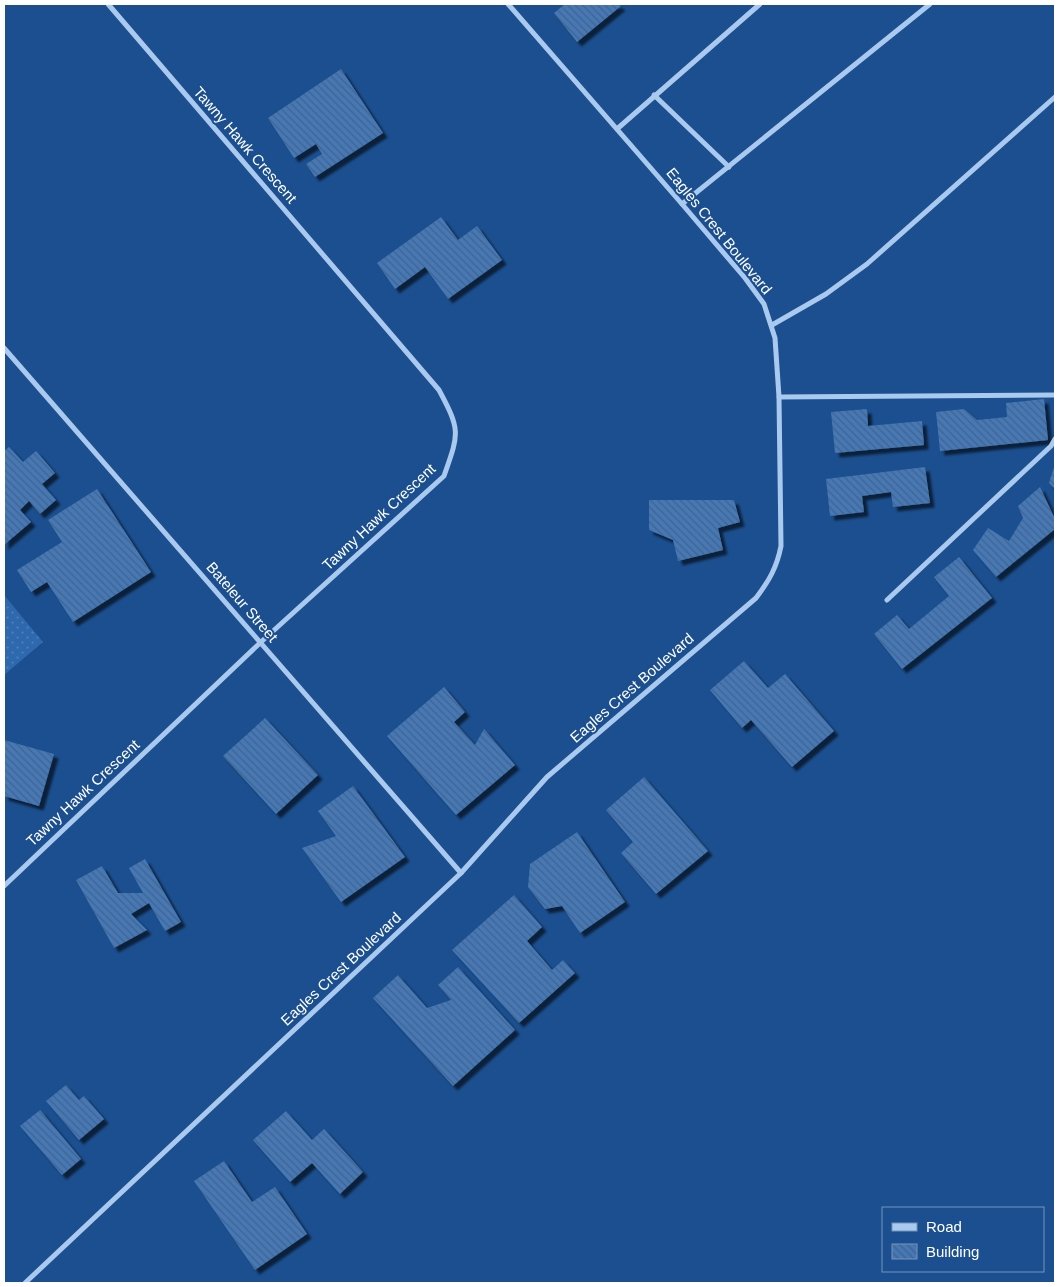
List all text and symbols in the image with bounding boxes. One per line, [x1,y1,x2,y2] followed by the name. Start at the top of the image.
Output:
[190,83,301,207] street label: Tawny Hawk Crescent
[663,164,776,297] street label: Eagles Crest Boulevard
[319,459,439,573] street label: Tawny Hawk Crescent
[203,558,282,646] street label: Bateleur Street
[567,630,697,746] street label: Eagles Crest Boulevard
[23,735,143,849] street label: Tawny Hawk Crescent
[277,909,404,1029] street label: Eagles Crest Boulevard
[882,1207,1044,1272] legend
[926,1218,962,1235] text: Road
[926,1243,979,1260] text: Building

